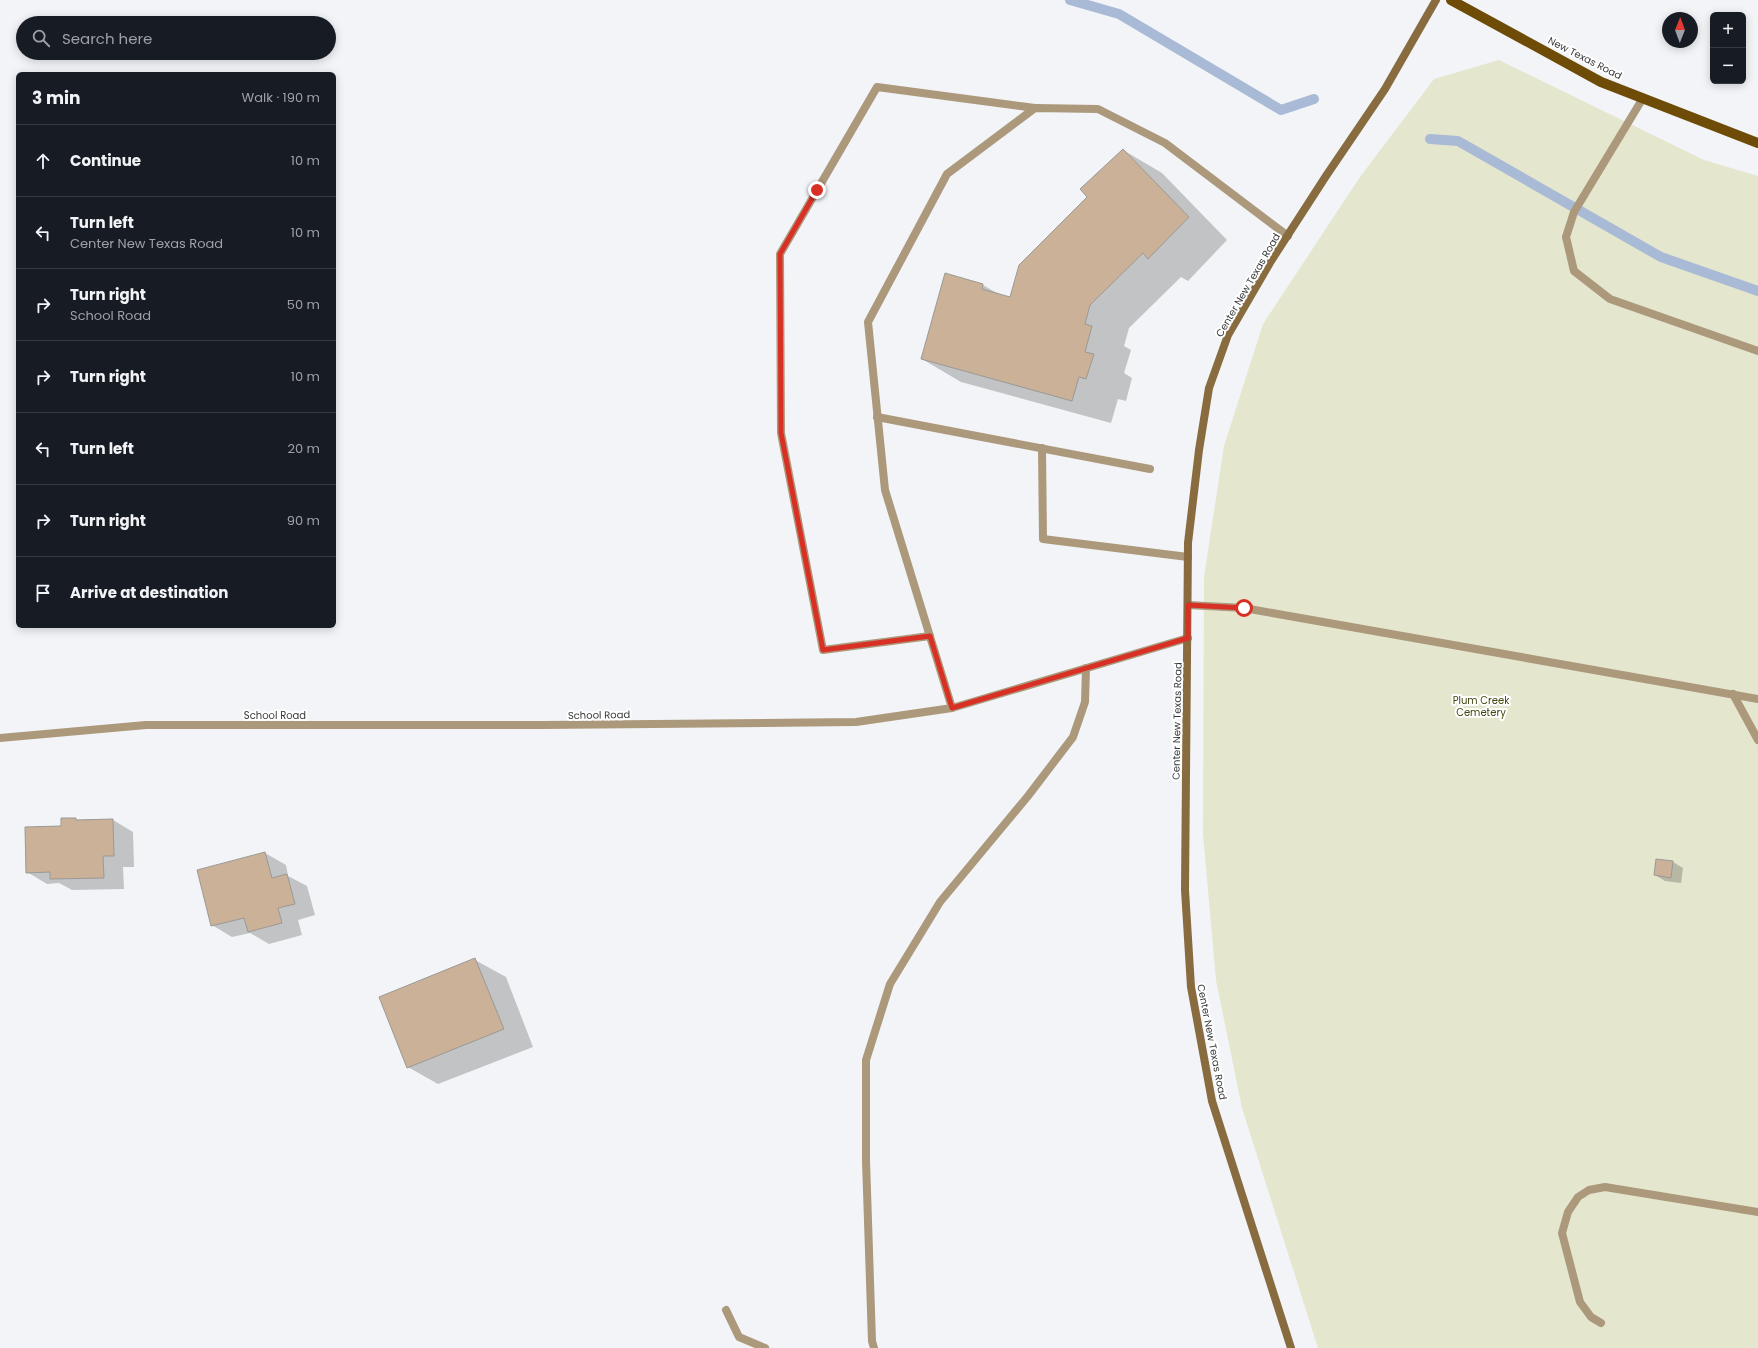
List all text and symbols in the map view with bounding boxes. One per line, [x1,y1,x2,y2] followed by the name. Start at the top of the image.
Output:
[1662,12,1698,48] north arrow
[1710,12,1746,84] map controls
[1710,12,1746,48] button: +
[16,16,336,60] search box
[30,27,52,49] icon: search
[62,28,152,49] text: Search here
[1545,33,1625,83] street label: New Texas Road
[1710,48,1746,84] button: −
[32,86,80,110] text: 3 min
[242,88,320,107] text: Walk · 190 m
[32,150,54,172] icon: ahead
[70,150,141,171] text: Continue
[291,151,320,170] text: 10 m
[808,181,826,199] route end
[70,212,134,233] text: Turn left
[32,222,54,244] icon: left
[291,223,320,242] text: 10 m
[1212,230,1284,340] street label: Center New Texas Road
[70,234,223,253] text: Center New Texas Road
[70,284,146,305] text: Turn right
[32,294,54,316] icon: right
[287,295,320,314] text: 50 m
[70,306,151,325] text: School Road
[32,366,54,388] icon: right
[70,366,146,387] text: Turn right
[291,367,320,386] text: 10 m
[32,438,54,460] icon: left
[70,438,134,459] text: Turn left
[287,439,320,458] text: 20 m
[32,510,54,532] icon: right
[70,510,146,531] text: Turn right
[287,511,320,530] text: 90 m
[32,582,54,604] icon: arrive
[70,582,228,603] text: Arrive at destination
[1235,599,1253,617] route start
[1168,662,1186,780] street label: Center New Texas Road
[1453,693,1510,720] park label: Plum Creek Cemetery
[568,707,630,723] street label: School Road
[244,708,306,723] street label: School Road
[1193,983,1231,1101] street label: Center New Texas Road

